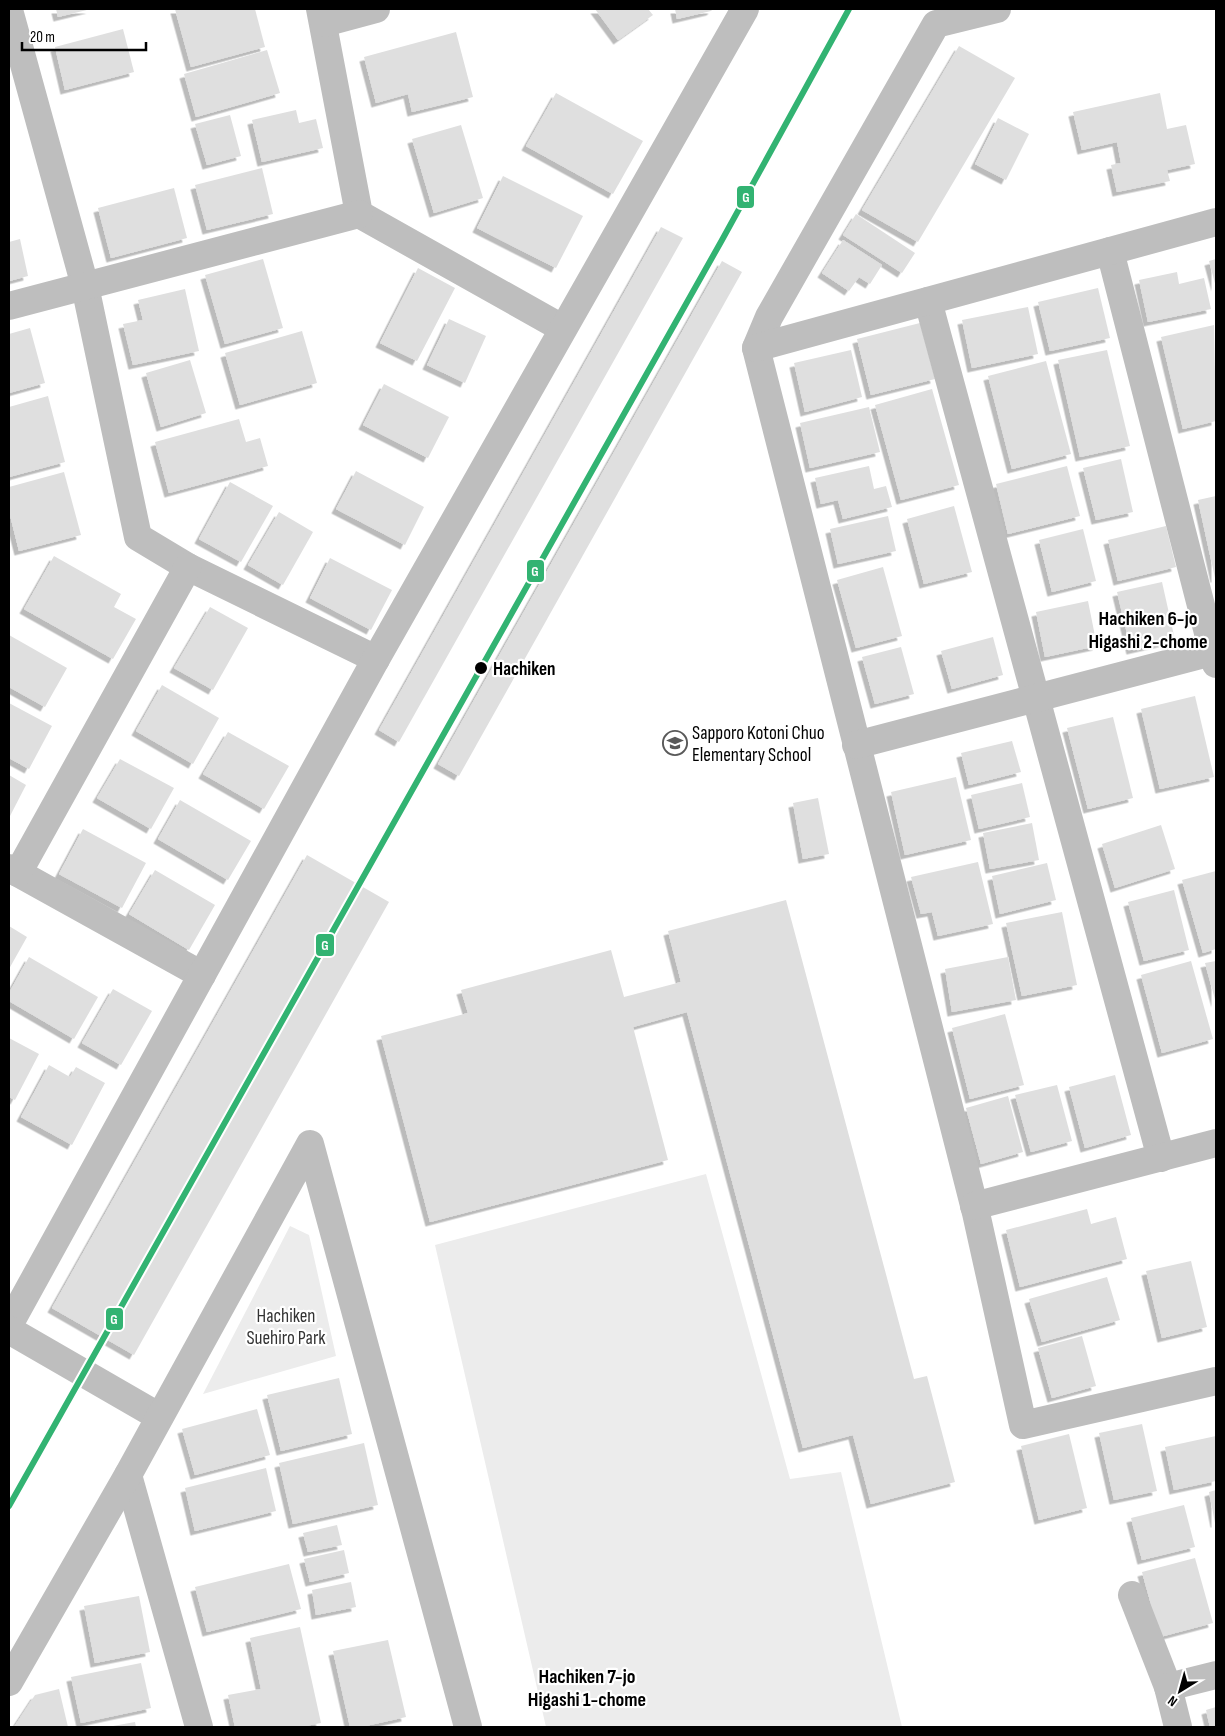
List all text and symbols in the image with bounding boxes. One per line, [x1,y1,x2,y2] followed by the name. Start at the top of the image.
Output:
[22,20,146,52] scale bar
[30,28,55,47] text: 20 m
[736,185,755,209] line badge: G
[742,189,750,206] text: G
[526,559,545,583] line badge: G
[531,563,539,580] text: G
[1088,607,1208,654] district label: Hachiken 6-jo Higashi 2-chome
[493,658,555,681] place label: Hachiken
[473,660,489,676] marker: Hachiken
[692,722,825,767] place label: Sapporo Kotoni Chuo Elementary School
[662,730,688,756] school or university icon: Sapporo Kotoni Chuo Elementary School
[315,933,335,957] line badge: G
[321,937,329,954] text: G
[246,1305,326,1350] park label: Hachiken Suehiro Park
[105,1307,124,1331] line badge: G
[110,1311,118,1328] text: G
[528,1665,646,1712] district label: Hachiken 7-jo Higashi 1-chome
[1155,1666,1205,1716] north arrow
[1164,1692,1181,1710] text: N

